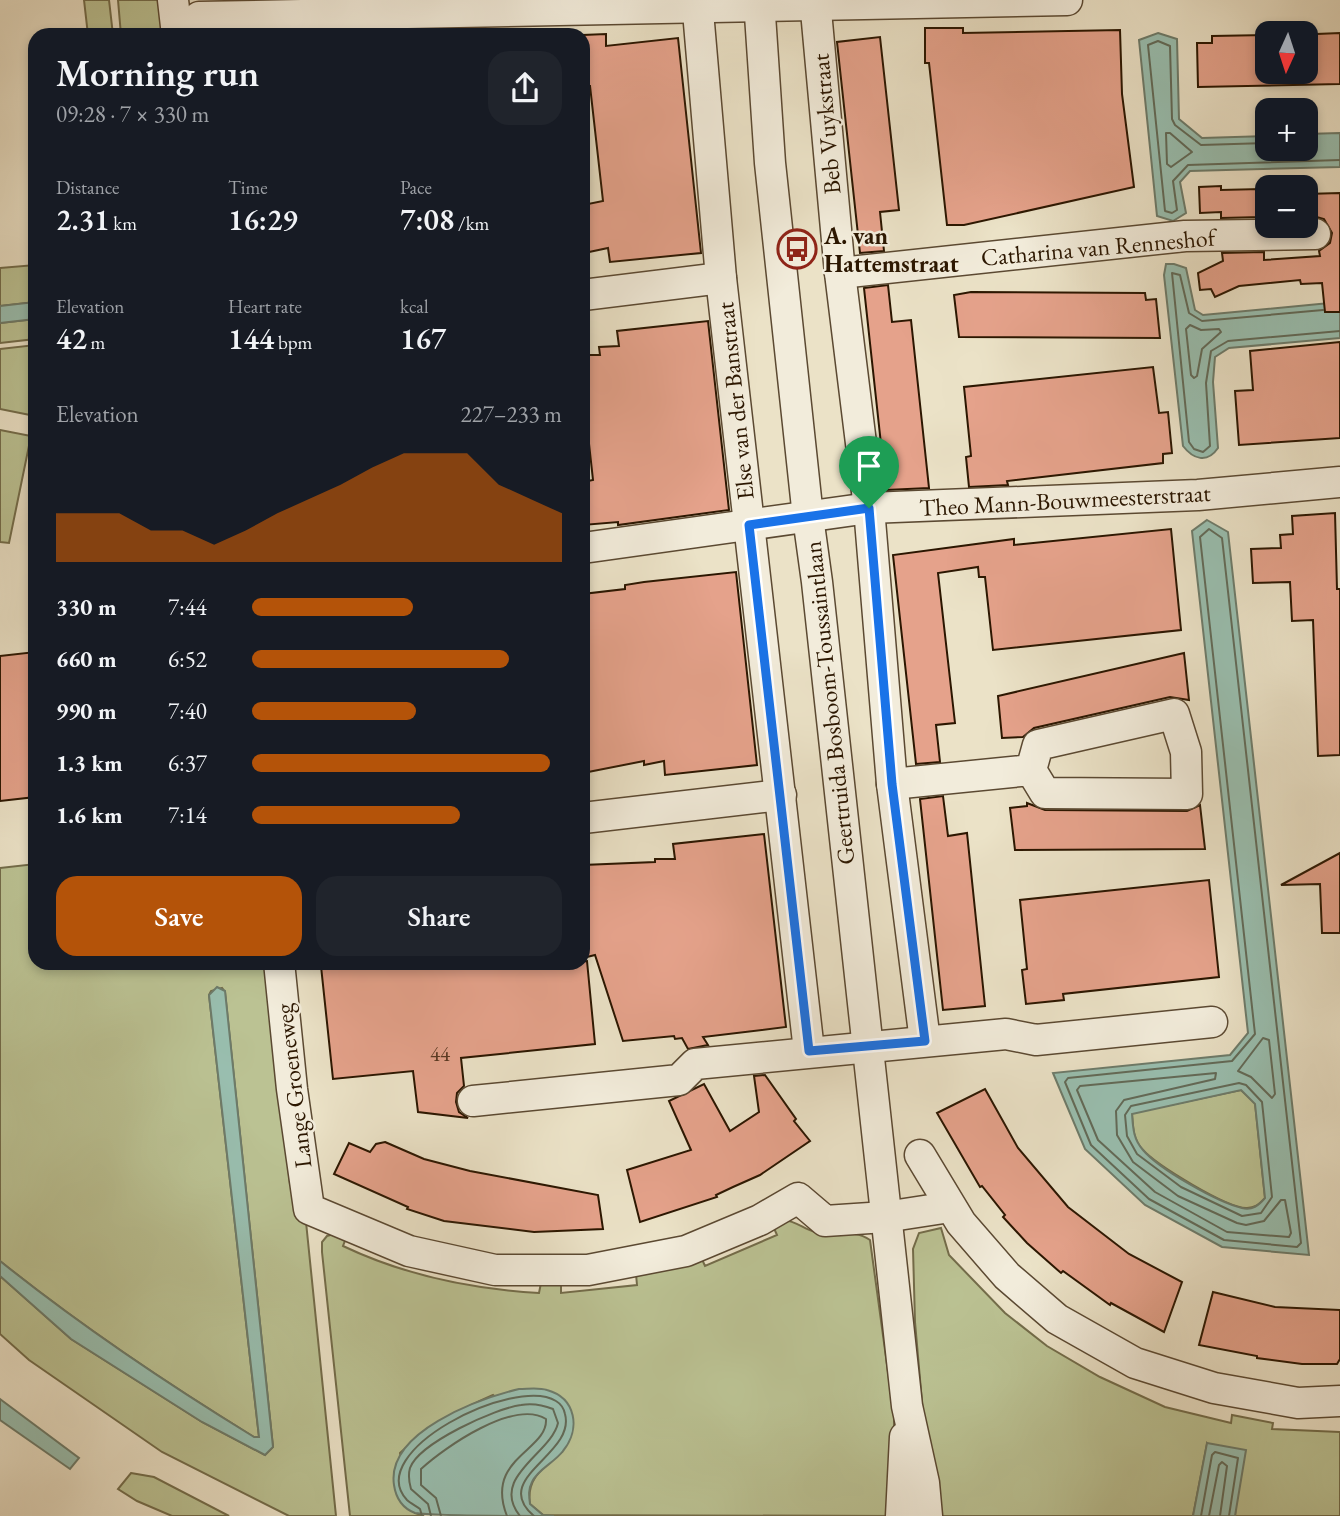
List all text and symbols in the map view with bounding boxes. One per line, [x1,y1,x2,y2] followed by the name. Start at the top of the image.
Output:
[1255,21,1318,84] north arrow
[1255,21,1318,238] map controls
[56,48,259,97] text: Morning run
[488,51,562,125] button: share
[804,52,848,196] street label: Beb Vuykstraat
[1255,98,1318,161] button: +
[56,99,209,129] text: 09:28 · 7 × 330 m
[56,175,119,200] text: Distance
[228,175,268,200] text: Time
[400,175,432,200] text: Pace
[1255,175,1318,238] button: −
[56,200,109,239] text: 2.31
[228,200,298,239] text: 16:29
[400,200,454,239] text: 7:08
[109,211,137,236] text: km
[454,211,489,236] text: /km
[823,220,959,279] place label: A. van Hattemstraat
[980,221,1220,273] street label: Catharina van Renneshof
[776,228,818,270] bus stop icon: A. van Hattemstraat
[56,294,124,319] text: Elevation
[228,294,302,319] text: Heart rate
[400,294,429,319] text: kcal
[709,300,761,502] street label: Else van der Banstraat
[56,319,87,358] text: 42
[228,319,274,358] text: 144
[400,319,446,358] text: 167
[87,330,105,355] text: m
[274,330,312,355] text: bpm
[56,399,139,429] text: Elevation
[461,399,562,429] text: 227–233 m
[839,436,899,508] pin
[850,447,888,485] icon: arrive
[919,477,1212,523] street label: Theo Mann-Bouwmeesterstraat
[797,539,861,866] street label: Geertruida Bosboom-Toussaintlaan
[56,592,117,622] text: 330 m
[168,592,207,622] text: 7:44
[56,644,117,674] text: 660 m
[168,644,207,674] text: 6:52
[56,696,117,726] text: 990 m
[168,696,207,726] text: 7:40
[56,748,123,778] text: 1.3 km
[168,748,207,778] text: 6:37
[56,800,123,830] text: 1.6 km
[168,800,207,830] text: 7:14
[56,876,302,956] button: Save
[316,876,562,956] button: Share
[267,1002,318,1170] street label: Lange Groeneweg
[430,1040,451,1067] house number: 44

